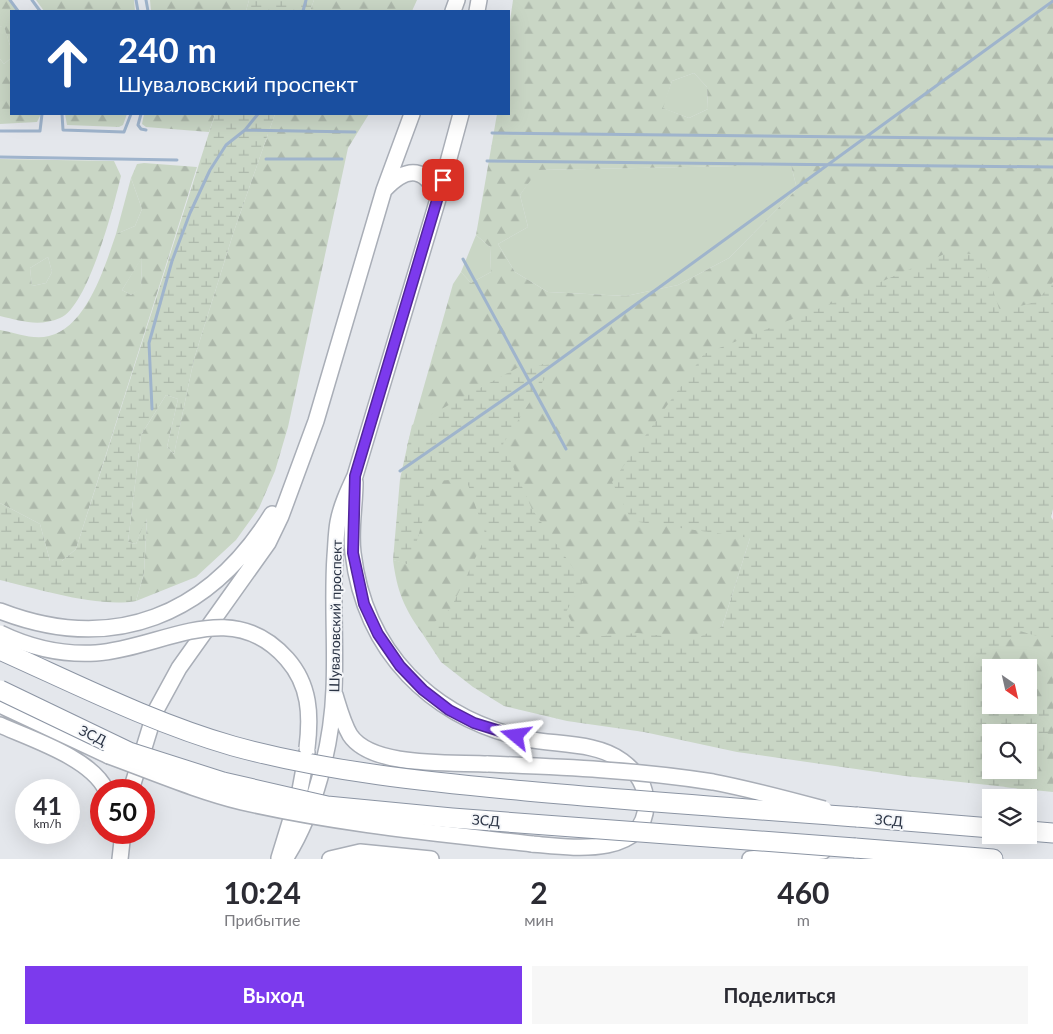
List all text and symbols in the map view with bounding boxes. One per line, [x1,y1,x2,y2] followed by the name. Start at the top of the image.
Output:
[118,28,217,70] text: 240 m
[35,30,100,95] icon: ahead
[118,70,358,97] text: Шуваловский проспект
[422,159,464,201] pin
[429,166,457,194] icon: arrive
[325,540,345,692] street label: Шуваловский проспект
[982,659,1038,714] north arrow
[982,659,1037,844] map controls
[489,709,541,761] position arrow
[77,721,109,749] street label: ЗСД
[982,724,1037,779] button: search
[90,779,155,844] speed limit sign: 50
[982,789,1037,844] button: layers
[33,790,62,820] text: 41
[874,810,904,830] street label: ЗСД
[471,811,501,829] street label: ЗСД
[33,816,62,831] text: km/h
[223,874,301,910] text: 10:24
[530,874,548,910] text: 2
[777,874,830,910] text: 460
[224,910,300,929] text: Прибытие
[524,910,554,929] text: мин
[797,910,810,929] text: m
[25,966,522,1024] button: Выход
[532,966,1028,1024] button: Поделиться

